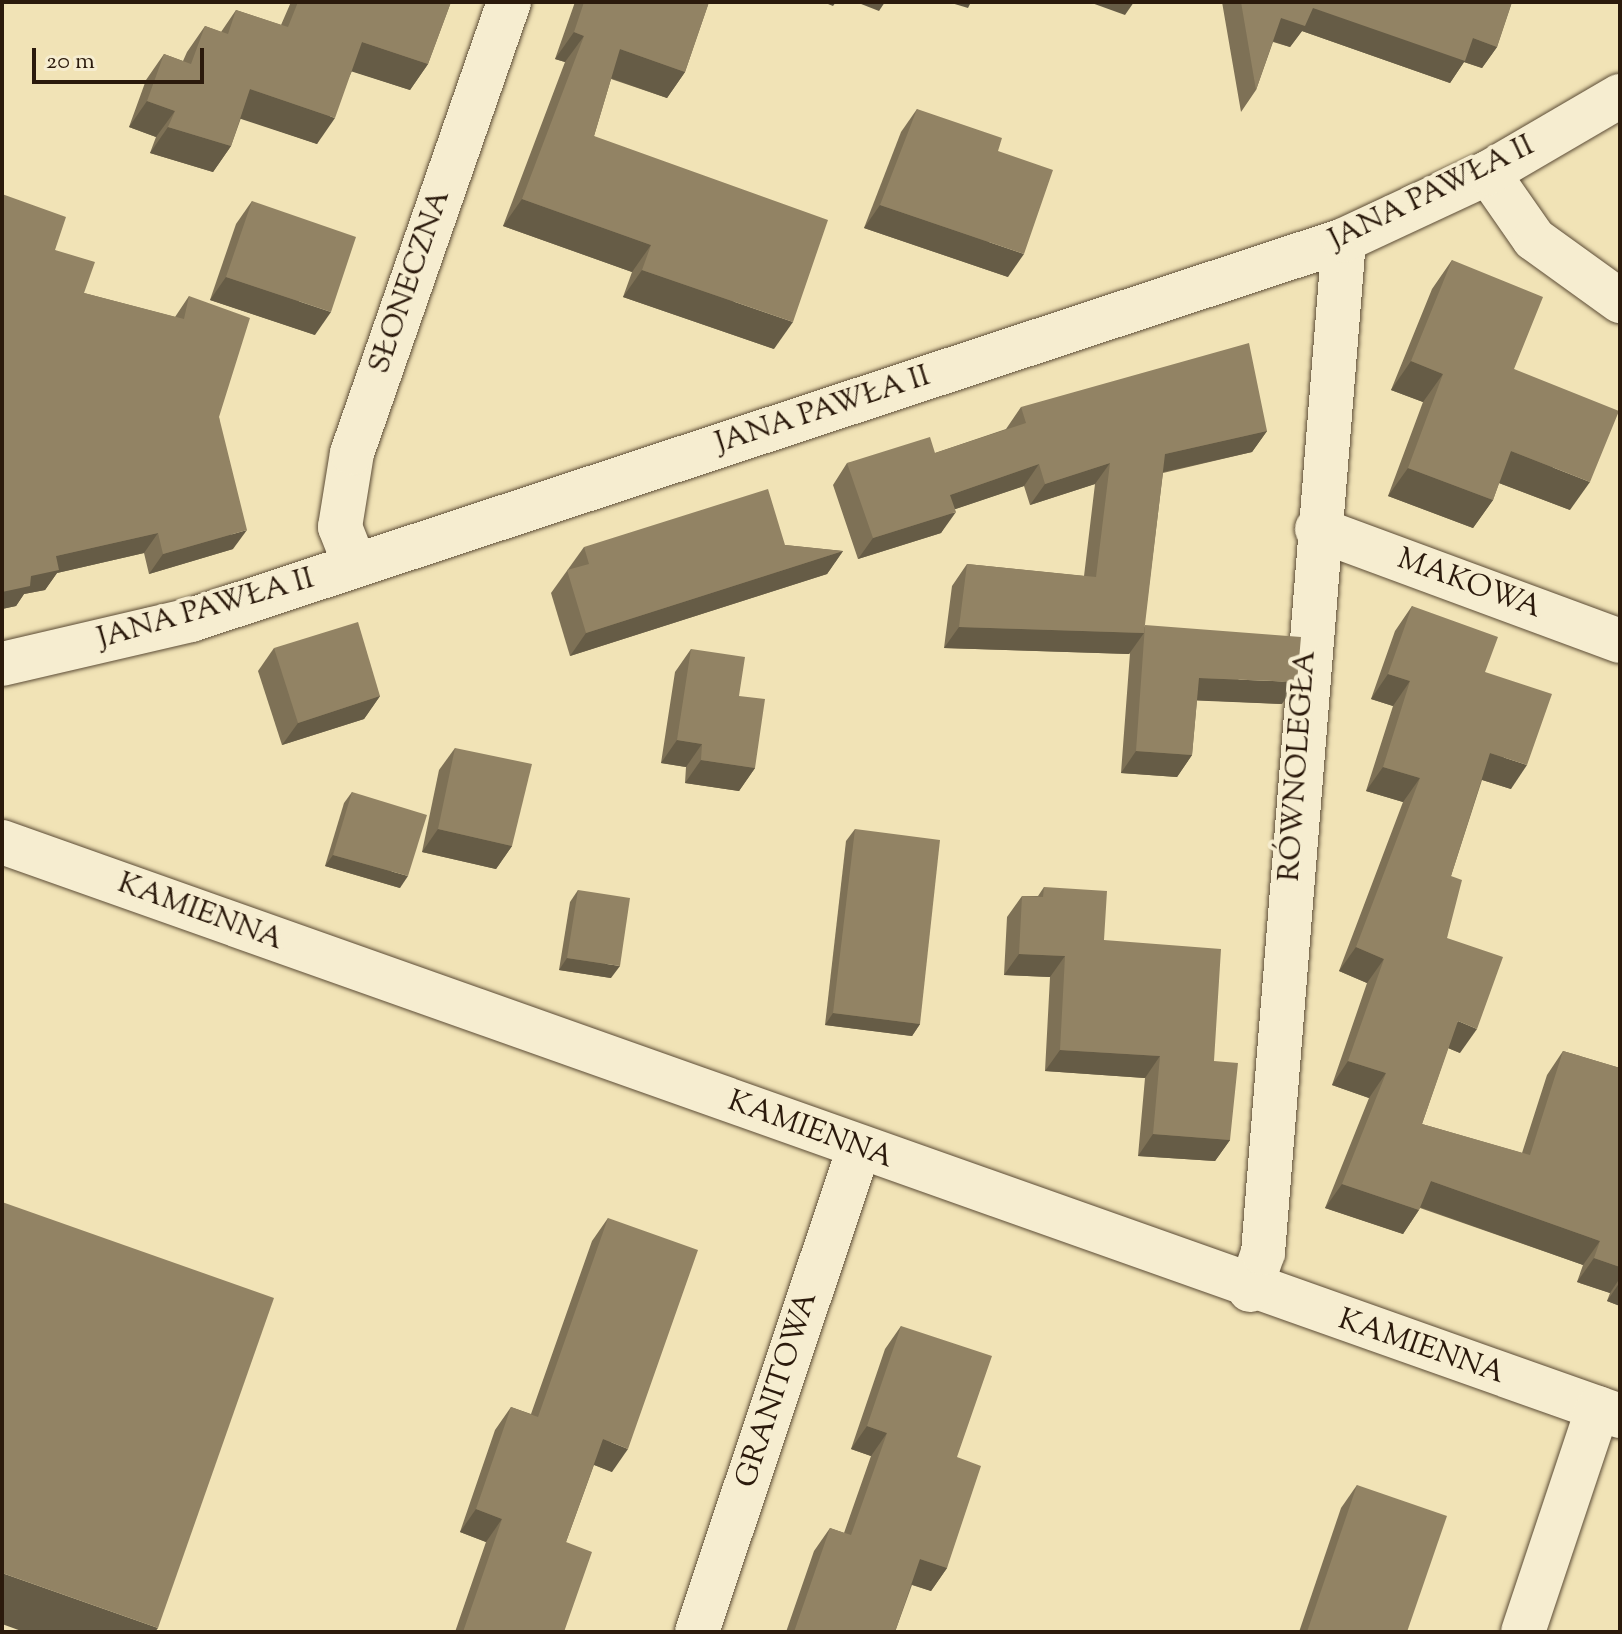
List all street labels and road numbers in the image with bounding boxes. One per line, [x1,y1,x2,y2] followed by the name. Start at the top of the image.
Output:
[1324,129,1540,259] street label: JANA PAWŁA II
[363,185,459,379] street label: SŁONECZNA
[711,359,935,463] street label: JANA PAWŁA II
[1392,542,1546,628] street label: MAKOWA
[94,562,318,658] street label: JANA PAWŁA II
[1273,649,1325,883] street label: RÓWNOLEGŁA
[112,866,288,960] street label: KAMIENNA
[722,1084,898,1178] street label: KAMIENNA
[729,1288,827,1492] street label: GRANITOWA
[1333,1303,1509,1393] street label: KAMIENNA

